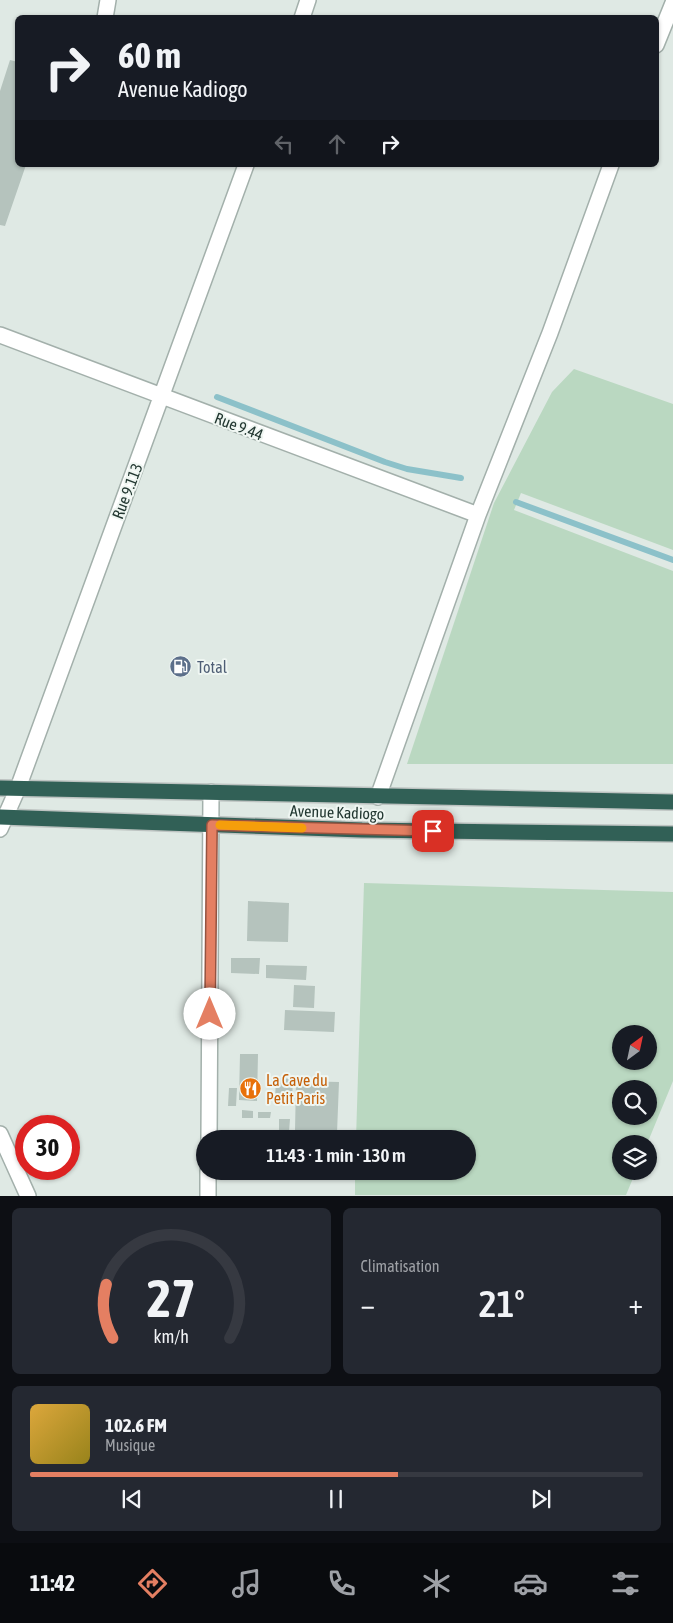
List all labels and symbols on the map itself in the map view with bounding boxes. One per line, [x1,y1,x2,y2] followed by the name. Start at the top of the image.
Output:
[212,409,266,443] street label: Rue 9.44
[108,461,146,521] street label: Rue 9.113
[169,655,193,679] fuel station icon: Total
[197,658,228,676] place label: Total
[290,801,384,824] street label: Avenue Kadiogo
[412,810,454,852] pin
[183,987,235,1039] position arrow
[612,1025,658,1070] north arrow
[266,1071,328,1107] place label: La Cave du Petit Paris
[238,1077,262,1101] restaurant icon: La Cave du Petit Paris
[15,1115,80,1180] speed limit sign: 30

